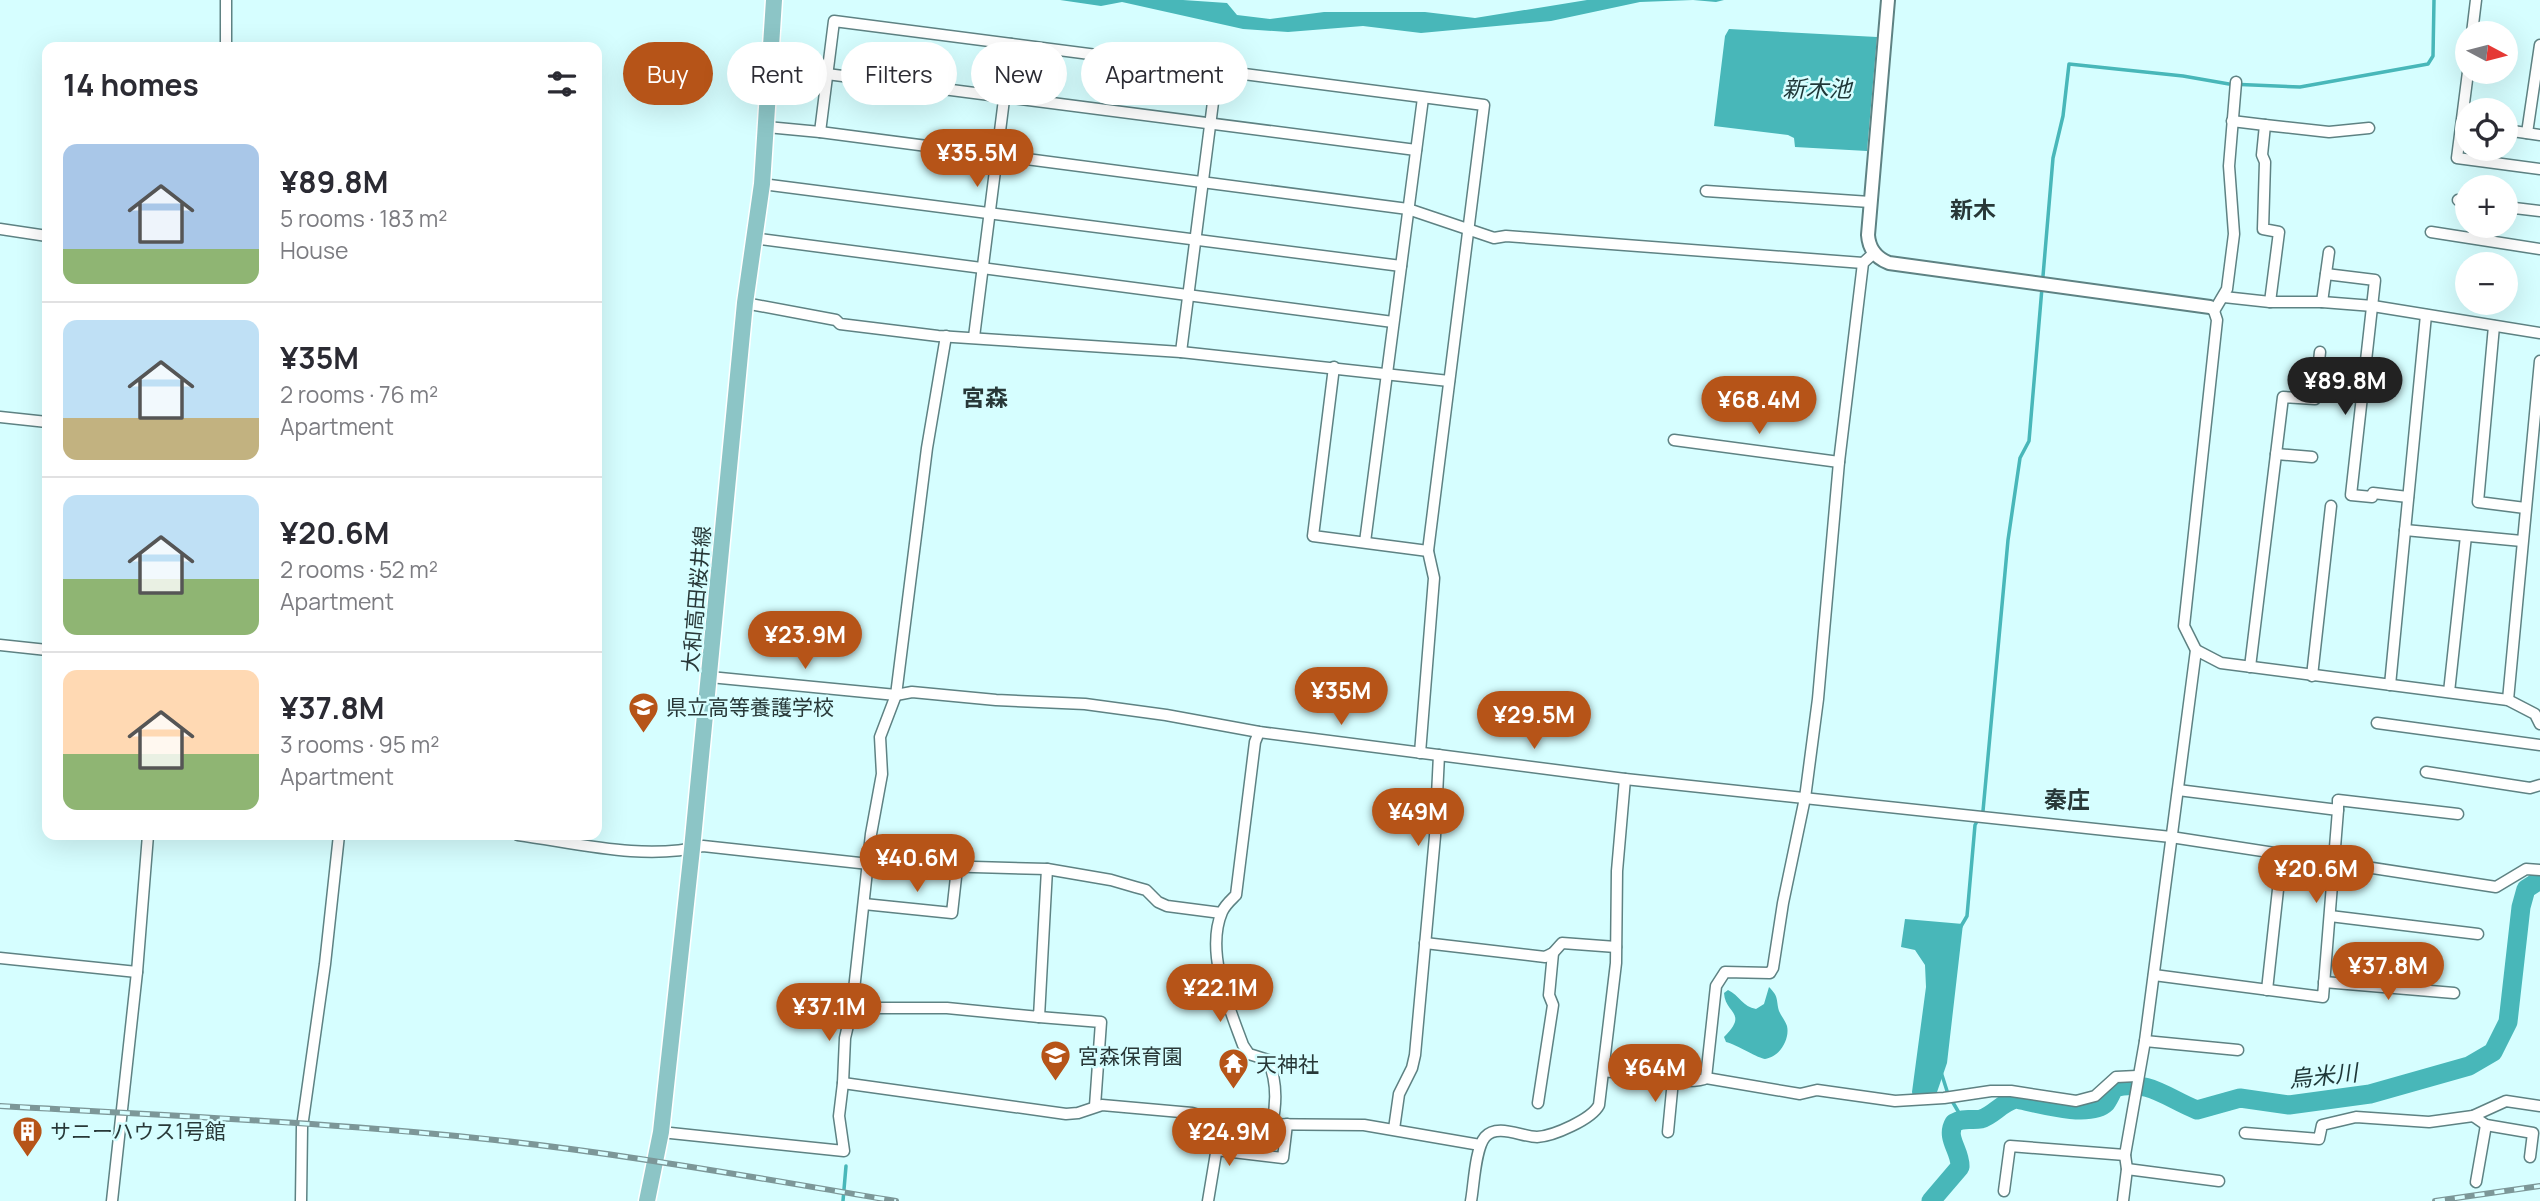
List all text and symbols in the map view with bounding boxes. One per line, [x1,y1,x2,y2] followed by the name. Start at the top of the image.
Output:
[2455,21,2518,84] north arrow
[2455,21,2518,315] map controls
[623,42,713,105] chip: Buy
[727,42,827,105] chip: Rent
[841,42,957,105] chip: Filters
[971,42,1067,105] chip: New
[1081,42,1248,105] chip: Apartment
[63,64,199,105] text: 14 homes
[543,65,581,103] icon: filters
[1783,72,1854,104] water label: 新木池
[2455,98,2518,161] button: locate
[920,130,1034,189] pin: ¥35.5M
[936,136,1018,168] text: ¥35.5M
[280,161,388,202] text: ¥89.8M
[119,172,203,256] icon: home
[2455,175,2518,238] button: +
[1950,193,1996,225] district label: 新木
[280,202,447,234] text: 5 rooms · 183 m²
[280,234,349,266] text: House
[2455,252,2518,315] button: −
[280,337,359,378] text: ¥35M
[119,348,203,432] icon: home
[2288,358,2402,417] pin: ¥89.8M
[2303,364,2387,396] text: ¥89.8M
[1702,376,1816,436] pin: ¥68.4M
[280,378,438,410] text: 2 rooms · 76 m²
[962,381,1008,413] district label: 宮森
[1717,383,1801,415] text: ¥68.4M
[280,410,394,442] text: Apartment
[280,512,389,553] text: ¥20.6M
[119,523,203,607] icon: home
[676,525,716,673] street label: 大和高田桜井線
[280,553,438,585] text: 2 rooms · 52 m²
[280,585,394,617] text: Apartment
[748,612,862,671] pin: ¥23.9M
[764,618,846,650] text: ¥23.9M
[1300,668,1382,727] pin: ¥35M
[1311,674,1371,706] text: ¥35M
[280,687,384,728] text: ¥37.8M
[626,690,660,734] school or university icon: 県立高等養護学校
[1477,692,1591,751] pin: ¥29.5M
[666,693,834,721] place label: 県立高等養護学校
[119,698,203,782] icon: home
[1493,698,1575,730] text: ¥29.5M
[280,728,439,760] text: 3 rooms · 95 m²
[280,760,394,792] text: Apartment
[2044,783,2090,815] district label: 秦庄
[1377,788,1459,848] pin: ¥49M
[1388,795,1448,827] text: ¥49M
[860,834,974,894] pin: ¥40.6M
[876,841,958,873] text: ¥40.6M
[2259,846,2373,905] pin: ¥20.6M
[2274,852,2358,884] text: ¥20.6M
[2331,942,2445,1002] pin: ¥37.8M
[2348,949,2428,981] text: ¥37.8M
[1163,964,1277,1024] pin: ¥22.1M
[1182,971,1258,1003] text: ¥22.1M
[772,984,886,1043] pin: ¥37.1M
[792,990,866,1022] text: ¥37.1M
[1038,1039,1072,1083] school or university icon: 宮森保育園
[1078,1042,1183,1070] place label: 宮森保育園
[1614,1044,1696,1104] pin: ¥64M
[1216,1047,1250,1091] temple icon: 天神社
[1256,1050,1319,1078] place label: 天神社
[1624,1051,1686,1083] text: ¥64M
[2287,1055,2362,1095] water label: 烏米川
[1172,1108,1286,1168] pin: ¥24.9M
[10,1114,44,1158] building icon: サニーハウス1号館
[1188,1115,1270,1147] text: ¥24.9M
[50,1117,226,1145] place label: サニーハウス1号館

